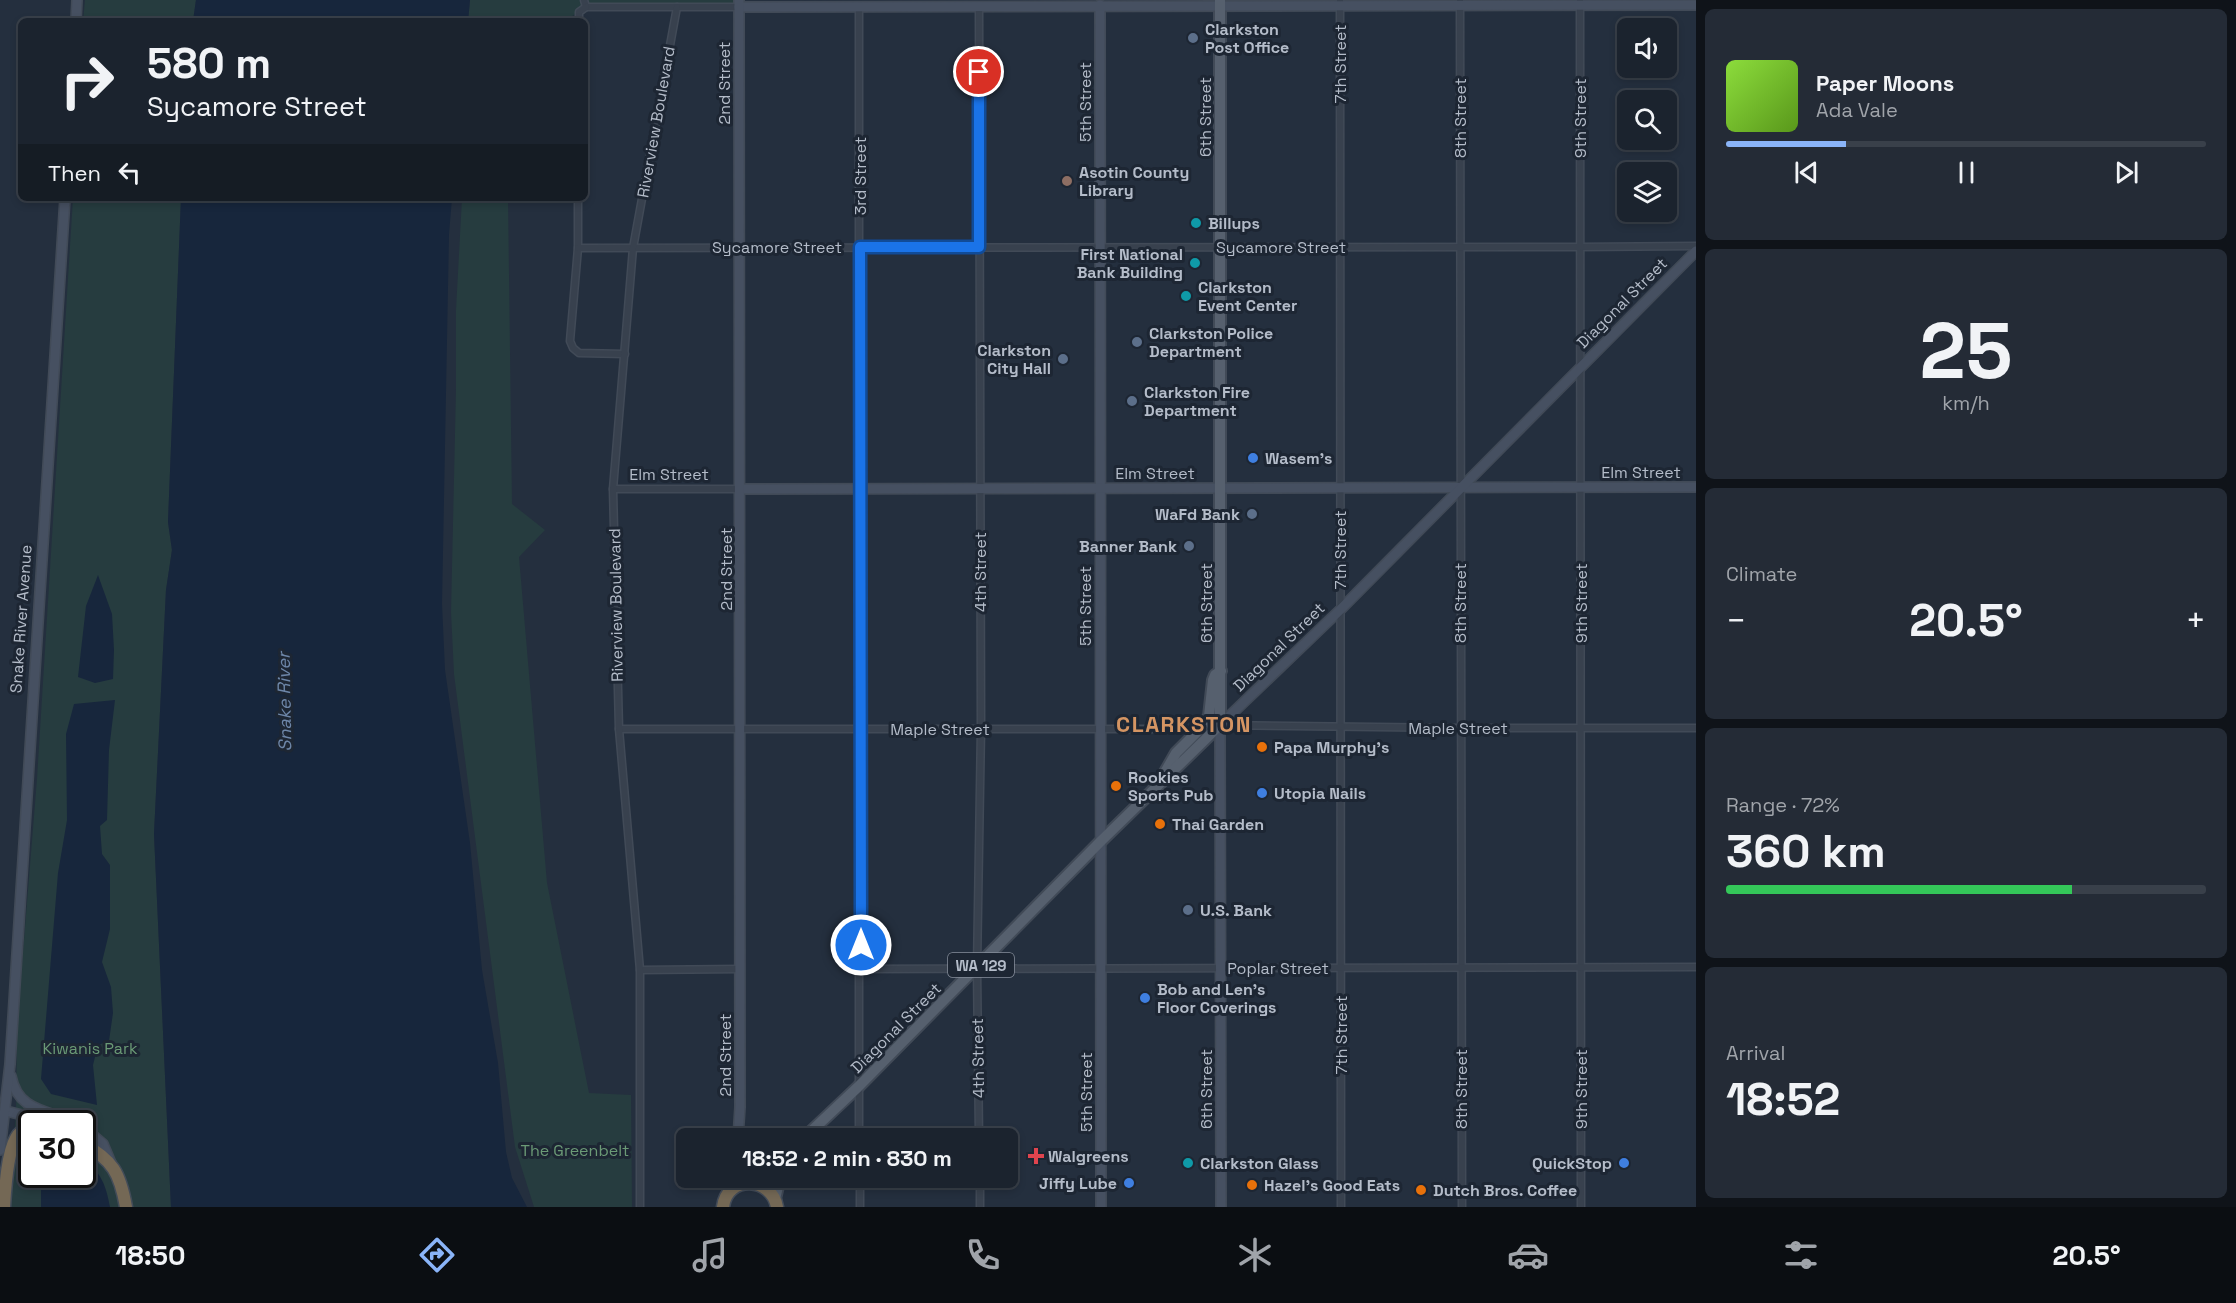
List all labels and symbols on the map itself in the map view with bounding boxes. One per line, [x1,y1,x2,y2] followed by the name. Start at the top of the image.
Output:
[1205,19,1289,58] place label: Clarkston Post Office
[1330,24,1351,104] street label: 7th Street
[1186,31,1200,45] marker: Clarkston Post Office
[714,42,735,124] street label: 2nd Street
[632,45,680,199] street label: Riverview Boulevard
[953,46,1004,97] pin
[1075,62,1096,142] street label: 5th Street
[1195,77,1216,157] street label: 6th Street
[1450,78,1471,158] street label: 8th Street
[1570,78,1591,158] street label: 9th Street
[850,137,871,215] street label: 3rd Street
[1079,162,1189,201] place label: Asotin County Library
[1060,174,1074,188] marker: Asotin County Library
[1208,213,1260,234] place label: Billups
[1189,216,1203,230] marker: Billups
[712,237,842,258] street label: Sycamore Street
[1216,237,1346,258] street label: Sycamore Street
[1077,244,1183,283] place label: First National Bank Building
[1572,253,1672,353] street label: Diagonal Street
[1188,256,1202,270] marker: First National Bank Building
[1198,277,1297,316] place label: Clarkston Event Center
[1179,289,1193,303] marker: Clarkston Event Center
[1149,323,1273,362] place label: Clarkston Police Department
[1130,335,1144,349] marker: Clarkston Police Department
[977,340,1051,379] place label: Clarkston City Hall
[1056,352,1070,366] marker: Clarkston City Hall
[1144,382,1250,421] place label: Clarkston Fire Department
[1125,394,1139,408] marker: Clarkston Fire Department
[1265,448,1332,469] place label: Wasem's
[1246,451,1260,465] marker: Wasem's
[1601,462,1681,483] street label: Elm Street
[1115,463,1195,484] street label: Elm Street
[629,464,709,485] street label: Elm Street
[1155,504,1240,525] place label: WaFd Bank
[1245,507,1259,521] marker: WaFd Bank
[1330,510,1351,590] street label: 7th Street
[604,528,628,682] street label: Riverview Boulevard
[716,528,737,610] street label: 2nd Street
[970,532,991,612] street label: 4th Street
[1079,536,1177,557] place label: Banner Bank
[1182,539,1196,553] marker: Banner Bank
[5,544,37,694] street label: Snake River Avenue
[1196,563,1217,643] street label: 6th Street
[1450,563,1471,643] street label: 8th Street
[1571,563,1592,643] street label: 9th Street
[1075,566,1096,646] street label: 5th Street
[1229,598,1329,696] street label: Diagonal Street
[272,650,296,752] water label: Snake River
[1116,710,1252,738] district label: CLARKSTON
[1408,718,1508,739] street label: Maple Street
[890,719,990,740] street label: Maple Street
[1274,737,1389,758] place label: Papa Murphy's
[1255,740,1269,754] marker: Papa Murphy's
[1128,767,1214,806] place label: Rookies Sports Pub
[1109,779,1123,793] marker: Rookies Sports Pub
[1274,783,1366,804] place label: Utopia Nails
[1255,786,1269,800] marker: Utopia Nails
[1172,814,1264,835] place label: Thai Garden
[1153,817,1167,831] marker: Thai Garden
[1200,900,1272,921] place label: U.S. Bank
[1181,903,1195,917] marker: U.S. Bank
[829,913,893,977] position arrow
[948,953,1014,977] road number: WA 129
[1227,958,1329,979] street label: Poplar Street
[846,978,946,1078] street label: Diagonal Street
[1157,979,1276,1018] place label: Bob and Len's Floor Coverings
[1138,991,1152,1005] marker: Bob and Len's Floor Coverings
[1331,995,1352,1075] street label: 7th Street
[715,1014,736,1096] street label: 2nd Street
[967,1018,989,1098] street label: 4th Street
[42,1038,138,1059] park label: Kiwanis Park
[1196,1049,1217,1129] street label: 6th Street
[1451,1049,1472,1129] street label: 8th Street
[1571,1049,1592,1129] street label: 9th Street
[1076,1052,1097,1132] street label: 5th Street
[18,1110,96,1188] speed limit sign: 30
[521,1140,629,1161] park label: The Greenbelt
[1048,1146,1129,1167] place label: Walgreens
[1029,1149,1043,1163] marker: Walgreens
[1200,1153,1319,1174] place label: Clarkston Glass
[1532,1153,1612,1174] place label: QuickStop
[1181,1156,1195,1170] marker: Clarkston Glass
[1617,1156,1631,1170] marker: QuickStop
[1039,1173,1117,1194] place label: Jiffy Lube
[1264,1175,1400,1196] place label: Hazel’s Good Eats
[1122,1176,1136,1190] marker: Jiffy Lube
[1245,1178,1259,1192] marker: Hazel’s Good Eats
[1433,1180,1577,1201] place label: Dutch Bros. Coffee
[1414,1183,1428,1197] marker: Dutch Bros. Coffee

